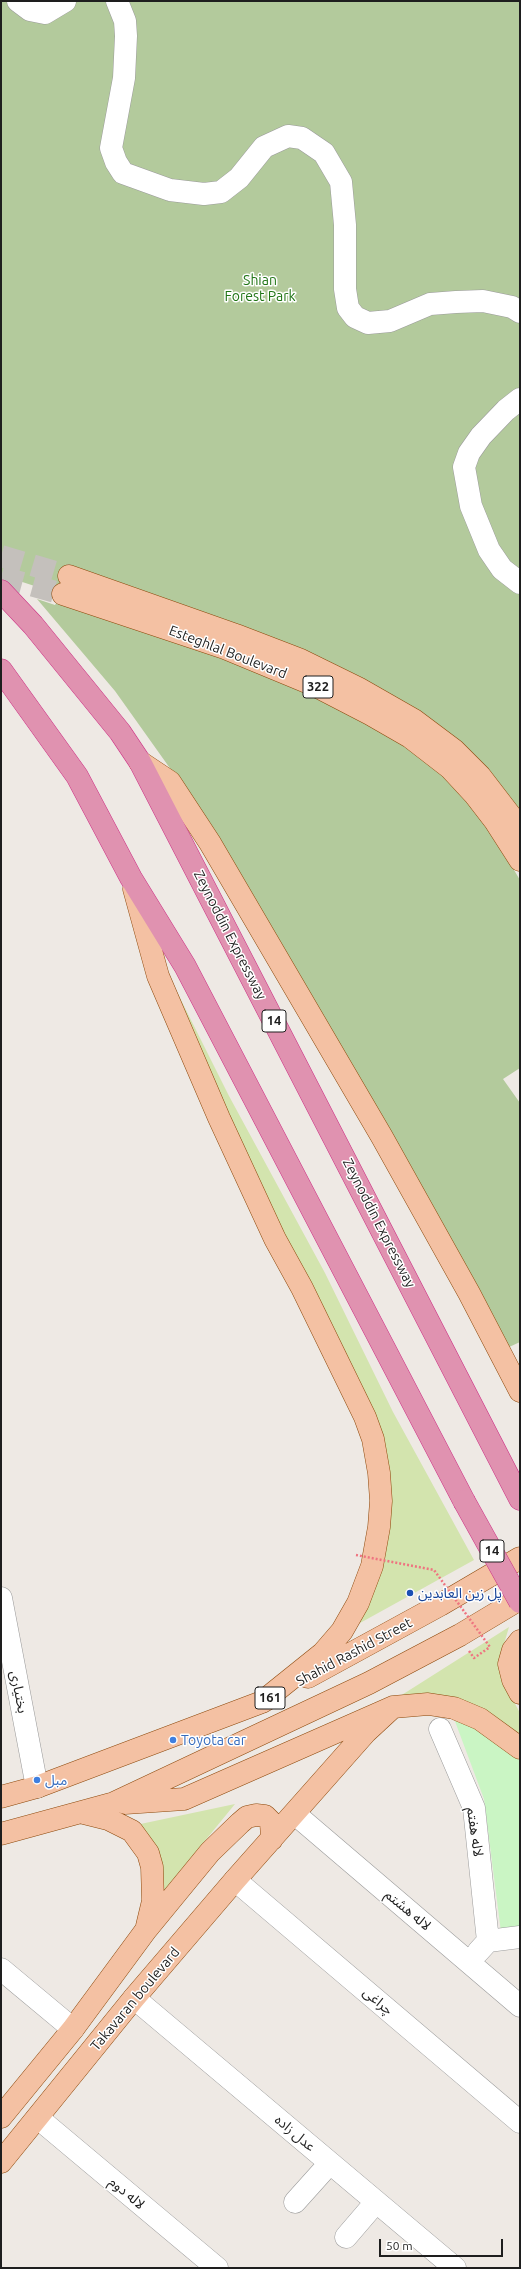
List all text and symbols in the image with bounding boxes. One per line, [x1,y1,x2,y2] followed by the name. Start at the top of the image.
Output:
[224,272,296,304] park label: Shian Forest Park
[167,622,289,682] street label: Esteghlal Boulevard
[303,676,333,698] road number: 322
[190,868,270,1002] street label: Zeynoddin Expressway
[262,1010,286,1032] road number: 14
[339,1156,419,1290] street label: Zeynoddin Expressway
[480,1540,504,1562] road number: 14
[418,1585,502,1601] place label: پل زین العابدین
[405,1588,415,1598] marker: پل زین العابدین
[293,1614,415,1690] street label: Shahid Rashid Street
[7,1669,31,1715] street label: بختیاری
[255,1687,285,1709] road number: 161
[181,1732,246,1748] place label: Toyota car
[168,1735,178,1745] marker: Toyota car
[45,1772,67,1788] place label: مبل
[32,1775,42,1785] marker: مبل
[463,1806,487,1858] street label: لاله هفتم
[382,1886,434,1934] street label: لاله هشتم
[87,1944,183,2054] street label: Takavaran boulevard
[360,1984,396,2018] street label: چراغی
[271,2111,319,2155] street label: عدل زاده
[106,2173,148,2213] street label: لاله دوم
[381,2231,505,2257] scale bar
[386,2239,413,2252] text: 50 m

